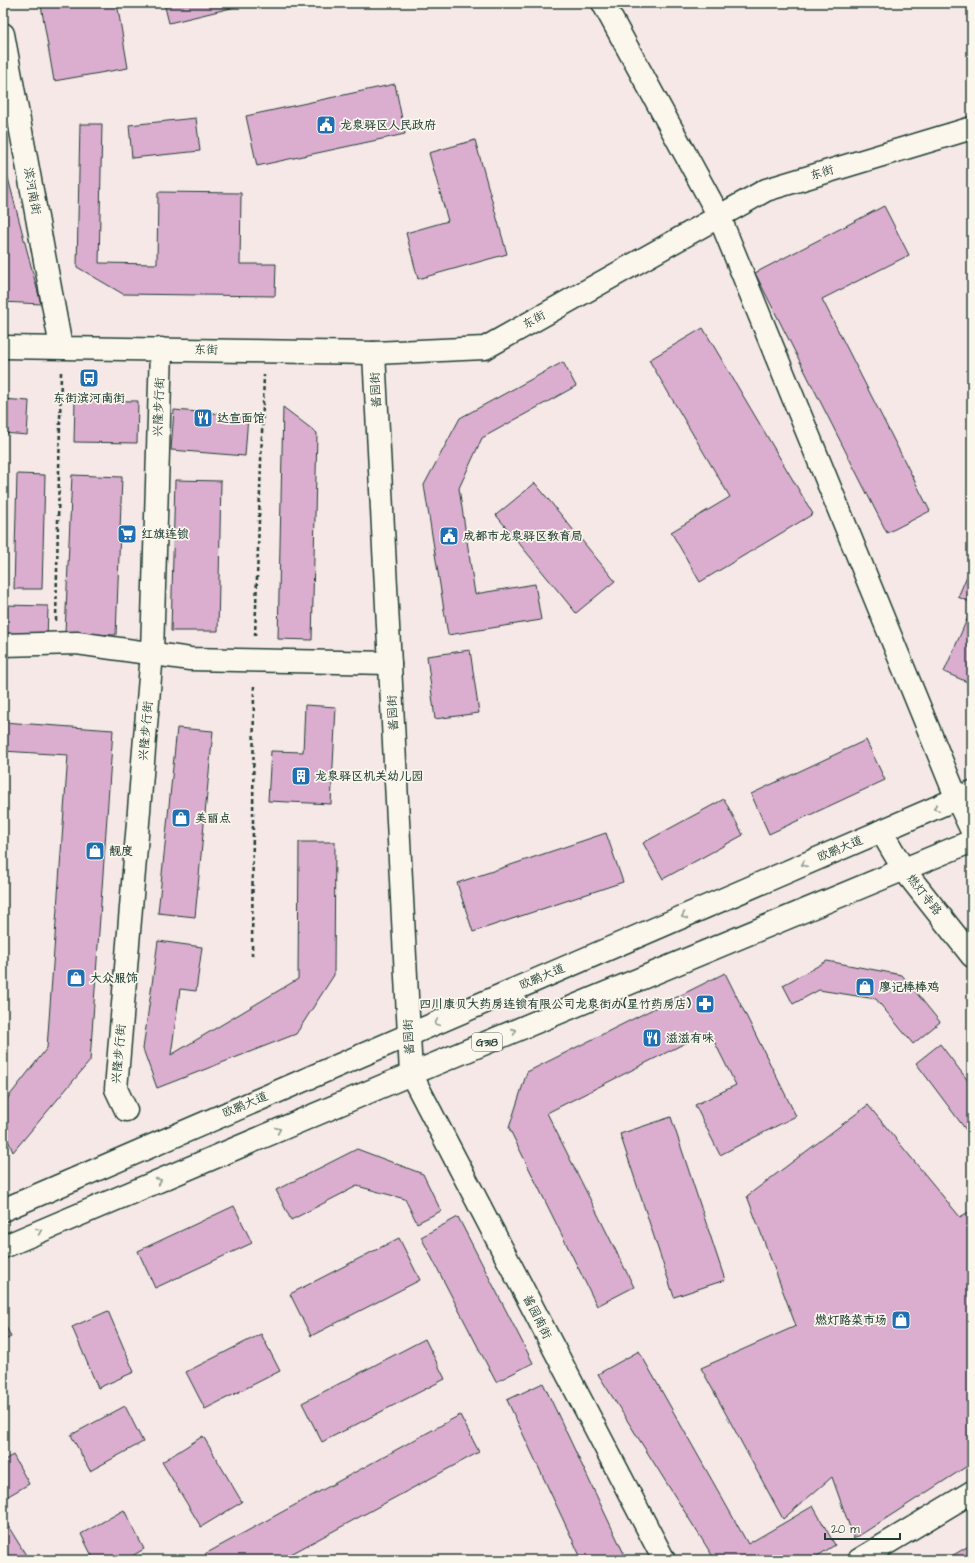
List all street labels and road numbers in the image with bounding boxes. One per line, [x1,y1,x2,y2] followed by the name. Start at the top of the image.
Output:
[808,161,836,185] street label: 东街
[19,166,45,216] street label: 滨河南街
[519,307,549,333] street label: 东街
[194,341,218,359] street label: 东街
[367,372,385,408] street label: 酱园街
[149,377,169,437] street label: 兴隆步行街
[384,695,402,731] street label: 酱园街
[135,700,157,762] street label: 兴隆步行街
[815,832,865,866] street label: 欧鹏大道
[903,871,945,919] street label: 燃灯寺路
[517,960,567,994] street label: 欧鹏大道
[400,1019,418,1055] street label: 酱园街
[108,1023,130,1085] street label: 兴隆步行街
[472,1033,502,1051] road number: G318
[220,1088,270,1122] street label: 欧鹏大道
[519,1292,555,1342] street label: 酱园南街

